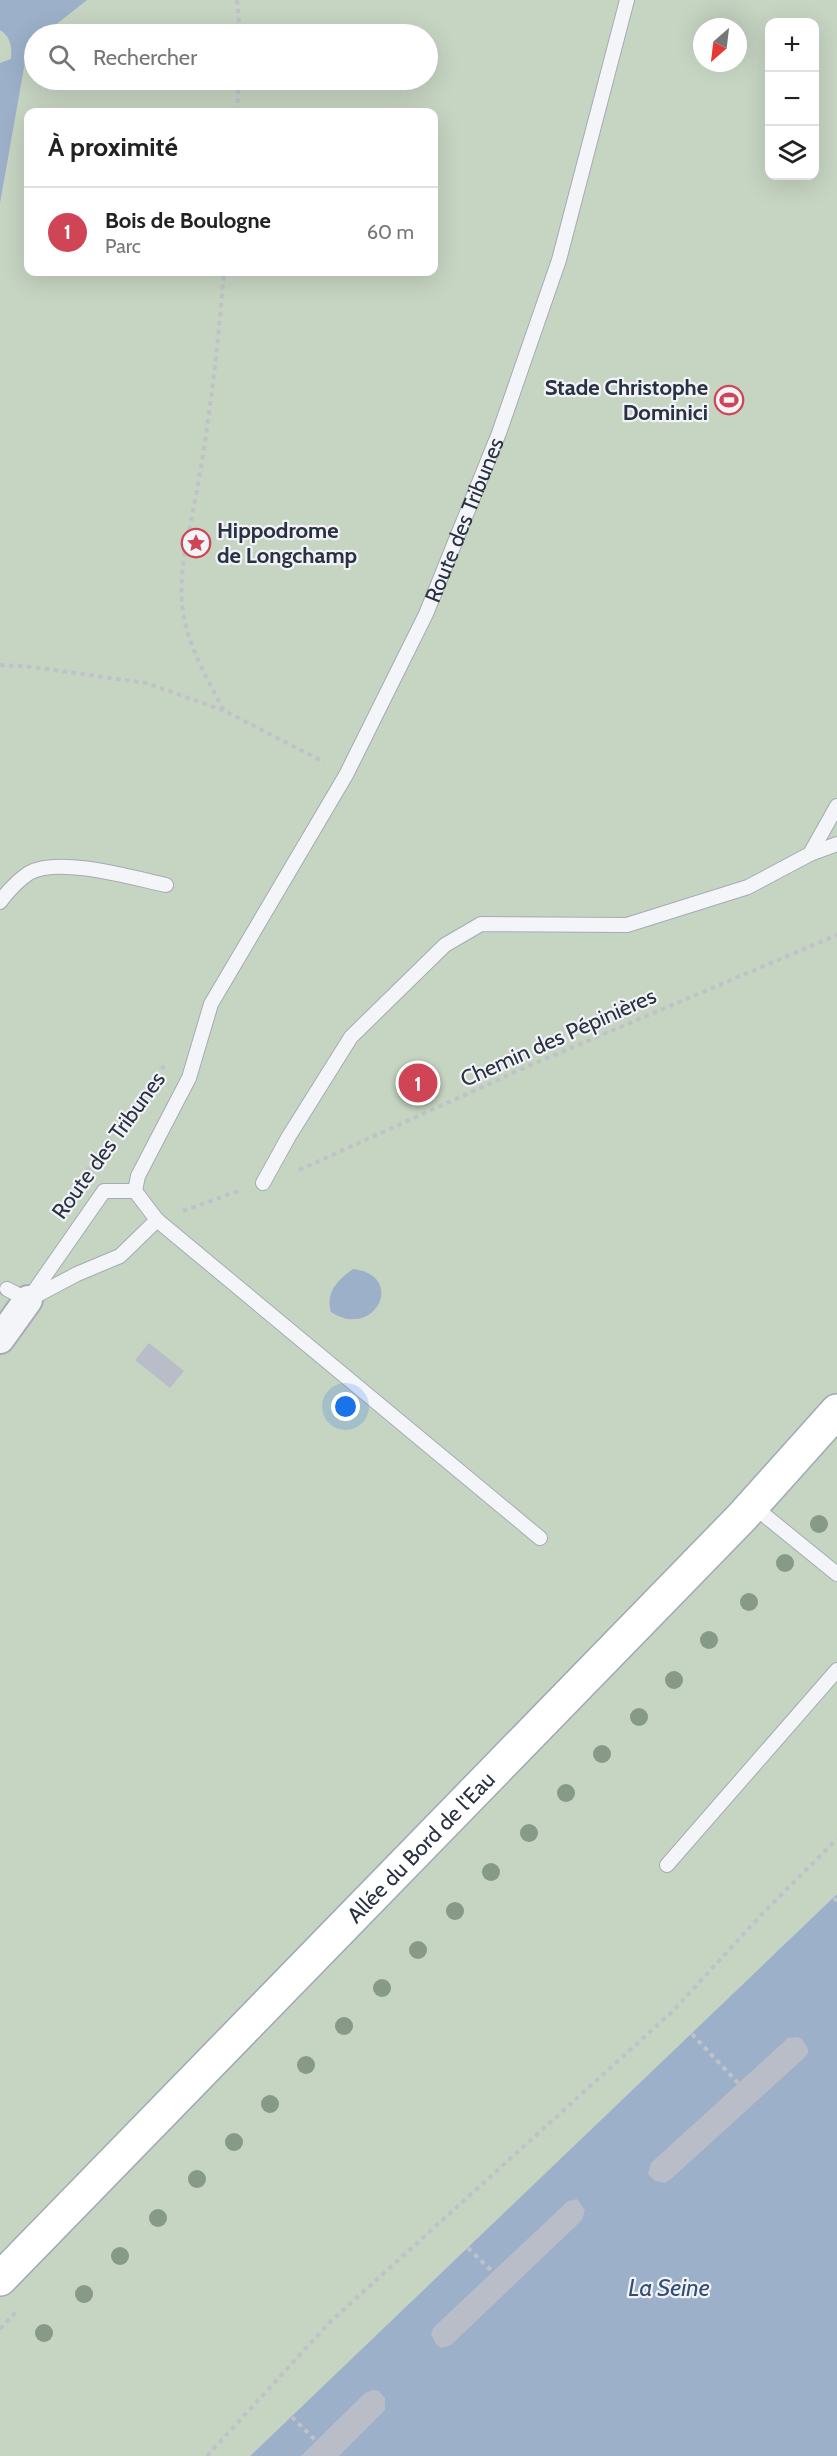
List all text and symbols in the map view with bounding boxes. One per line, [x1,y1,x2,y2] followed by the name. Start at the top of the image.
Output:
[693,18,747,72] north arrow
[765,18,819,180] map controls
[765,18,819,72] button: +
[24,24,438,90] search box
[45,41,78,74] icon: search
[93,44,197,71] text: Rechercher
[765,72,819,126] button: −
[765,126,819,180] button: layers
[48,131,178,163] text: À proximité
[105,207,271,234] text: Bois de Boulogne
[64,220,71,244] text: 1
[367,220,414,244] text: 60 m
[105,234,141,258] text: Parc
[545,374,708,426] place label: Stade Christophe Dominici
[713,384,745,416] sports icon: Stade Christophe Dominici
[419,434,510,607] street label: Route des Tribunes
[217,517,357,569] place label: Hippodrome de Longchamp
[180,527,212,559] place icon: Hippodrome de Longchamp
[456,982,660,1093] street label: Chemin des Pépinières
[398,1060,438,1106] pin: 1
[46,1066,171,1224] street label: Route des Tribunes
[331,1392,360,1421] your location
[341,1766,501,1929] street label: Allée du Bord de l'Eau
[628,2273,710,2302] water label: La Seine

